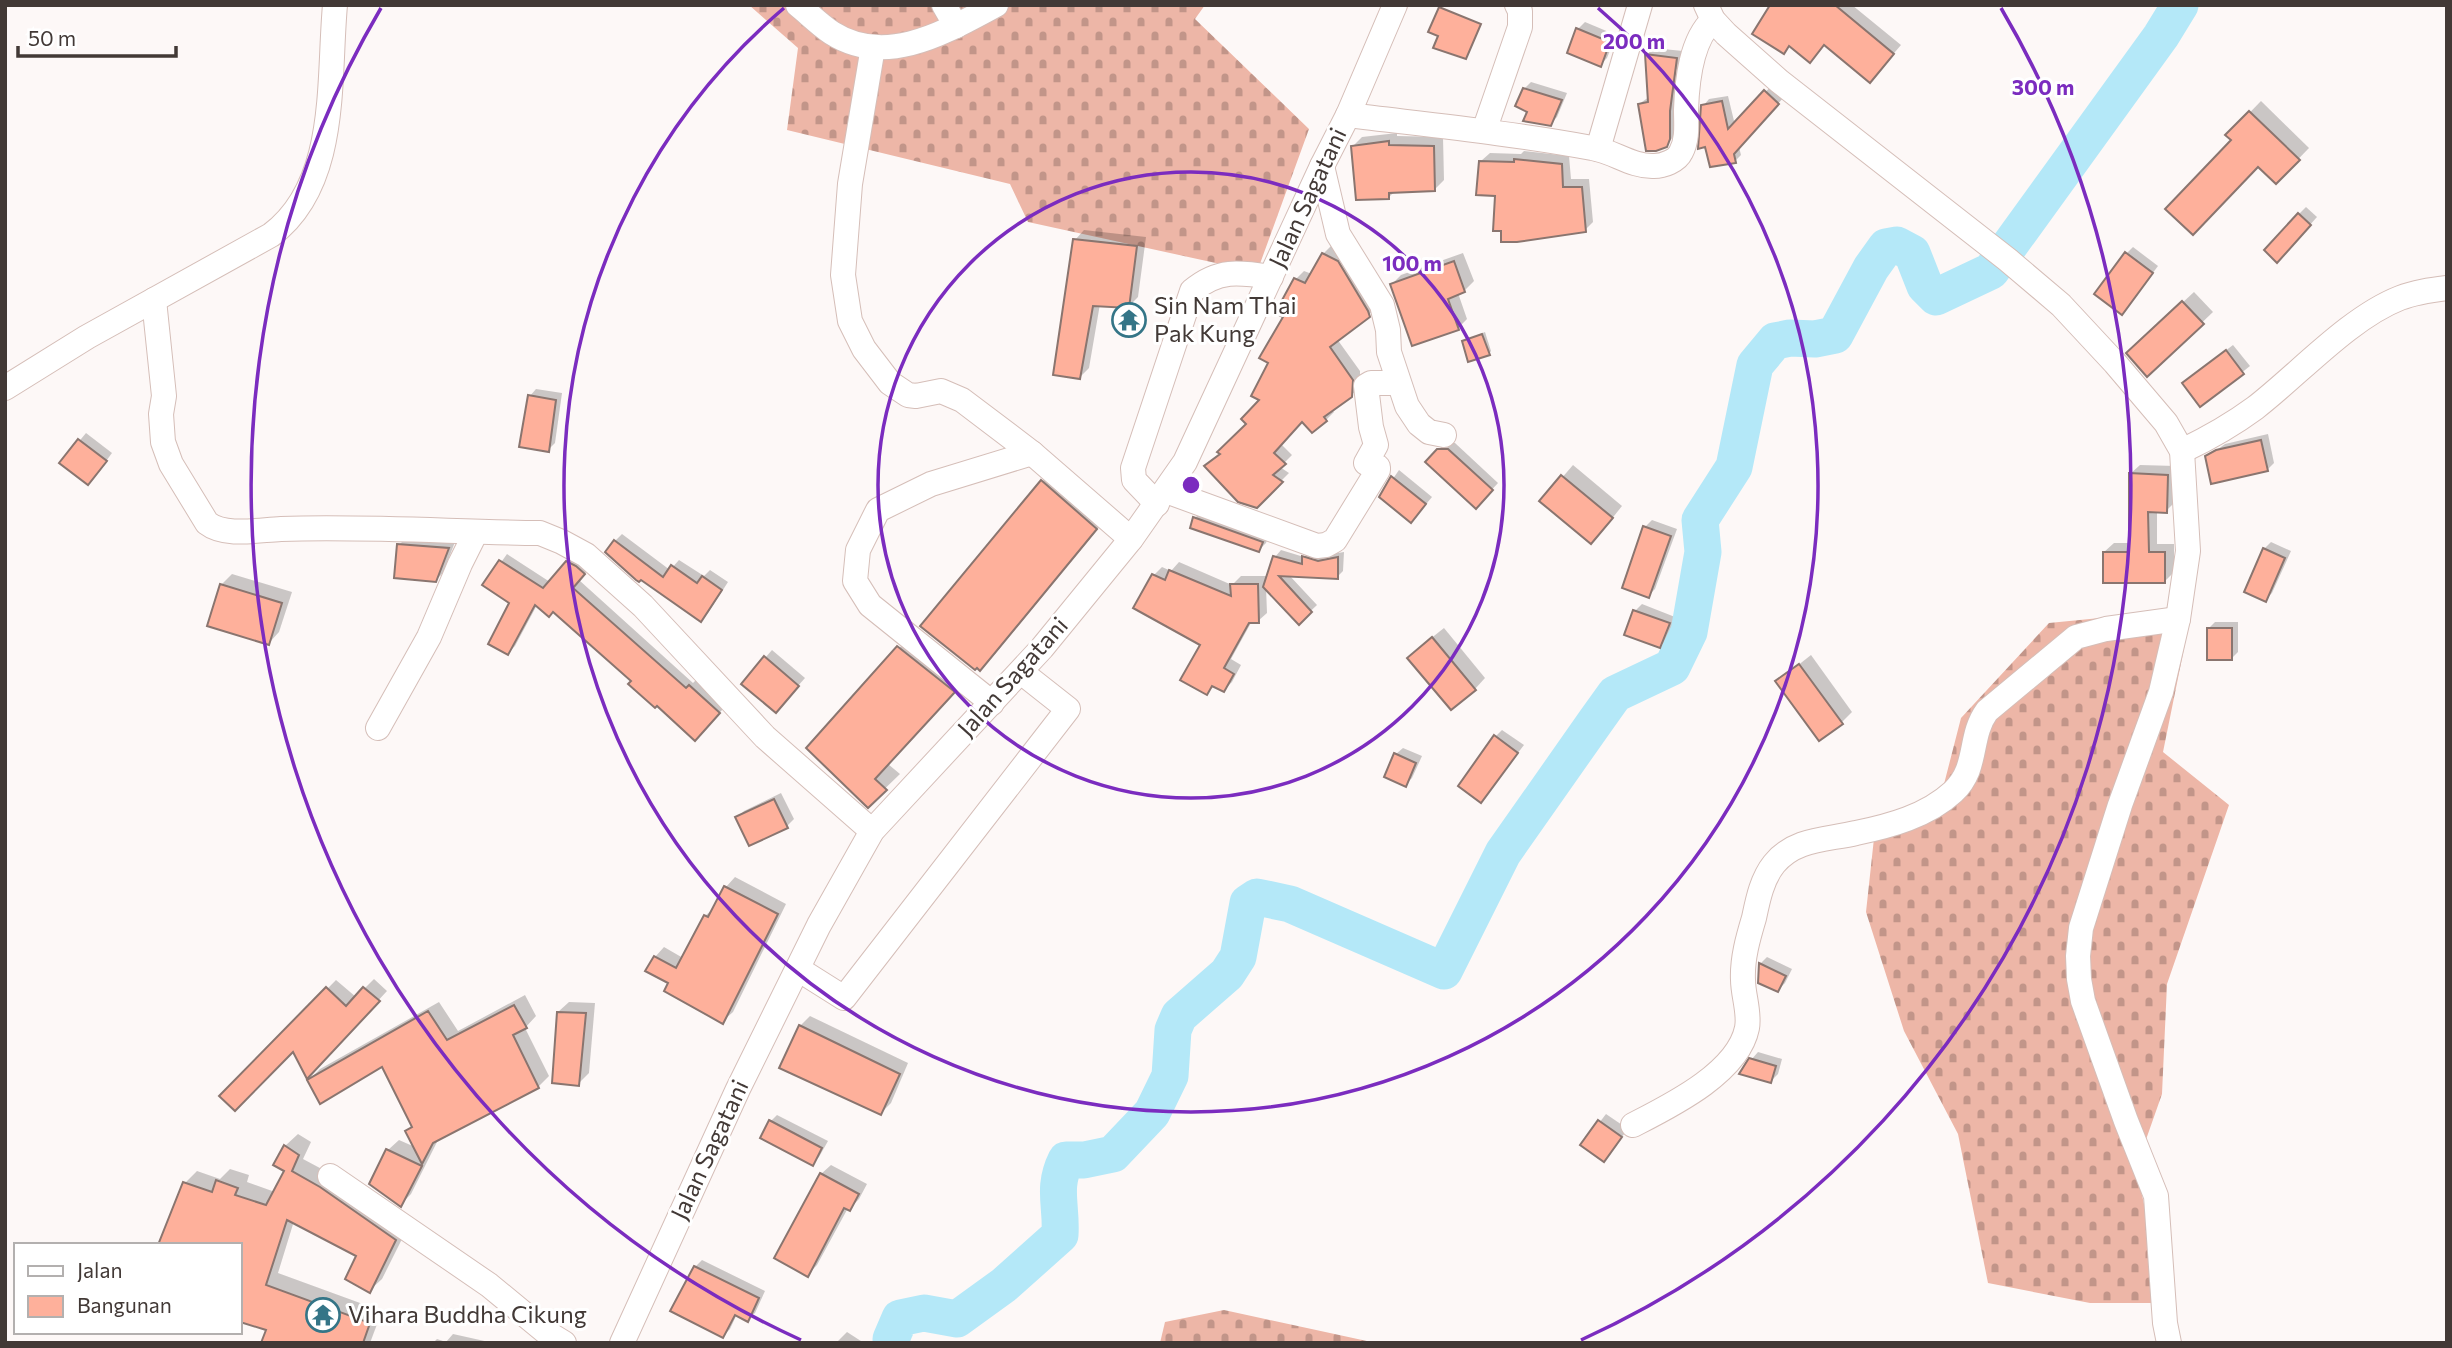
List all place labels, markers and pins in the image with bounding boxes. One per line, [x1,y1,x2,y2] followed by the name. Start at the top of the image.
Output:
[1154,290,1297,347] place label: Sin Nam Thai Pak Kung
[1110,301,1148,339] temple icon: Sin Nam Thai Pak Kung
[1179,473,1203,497] centre of rings
[304,1296,342,1334] temple icon: Vihara Buddha Cikung
[348,1299,587,1328] place label: Vihara Buddha Cikung

